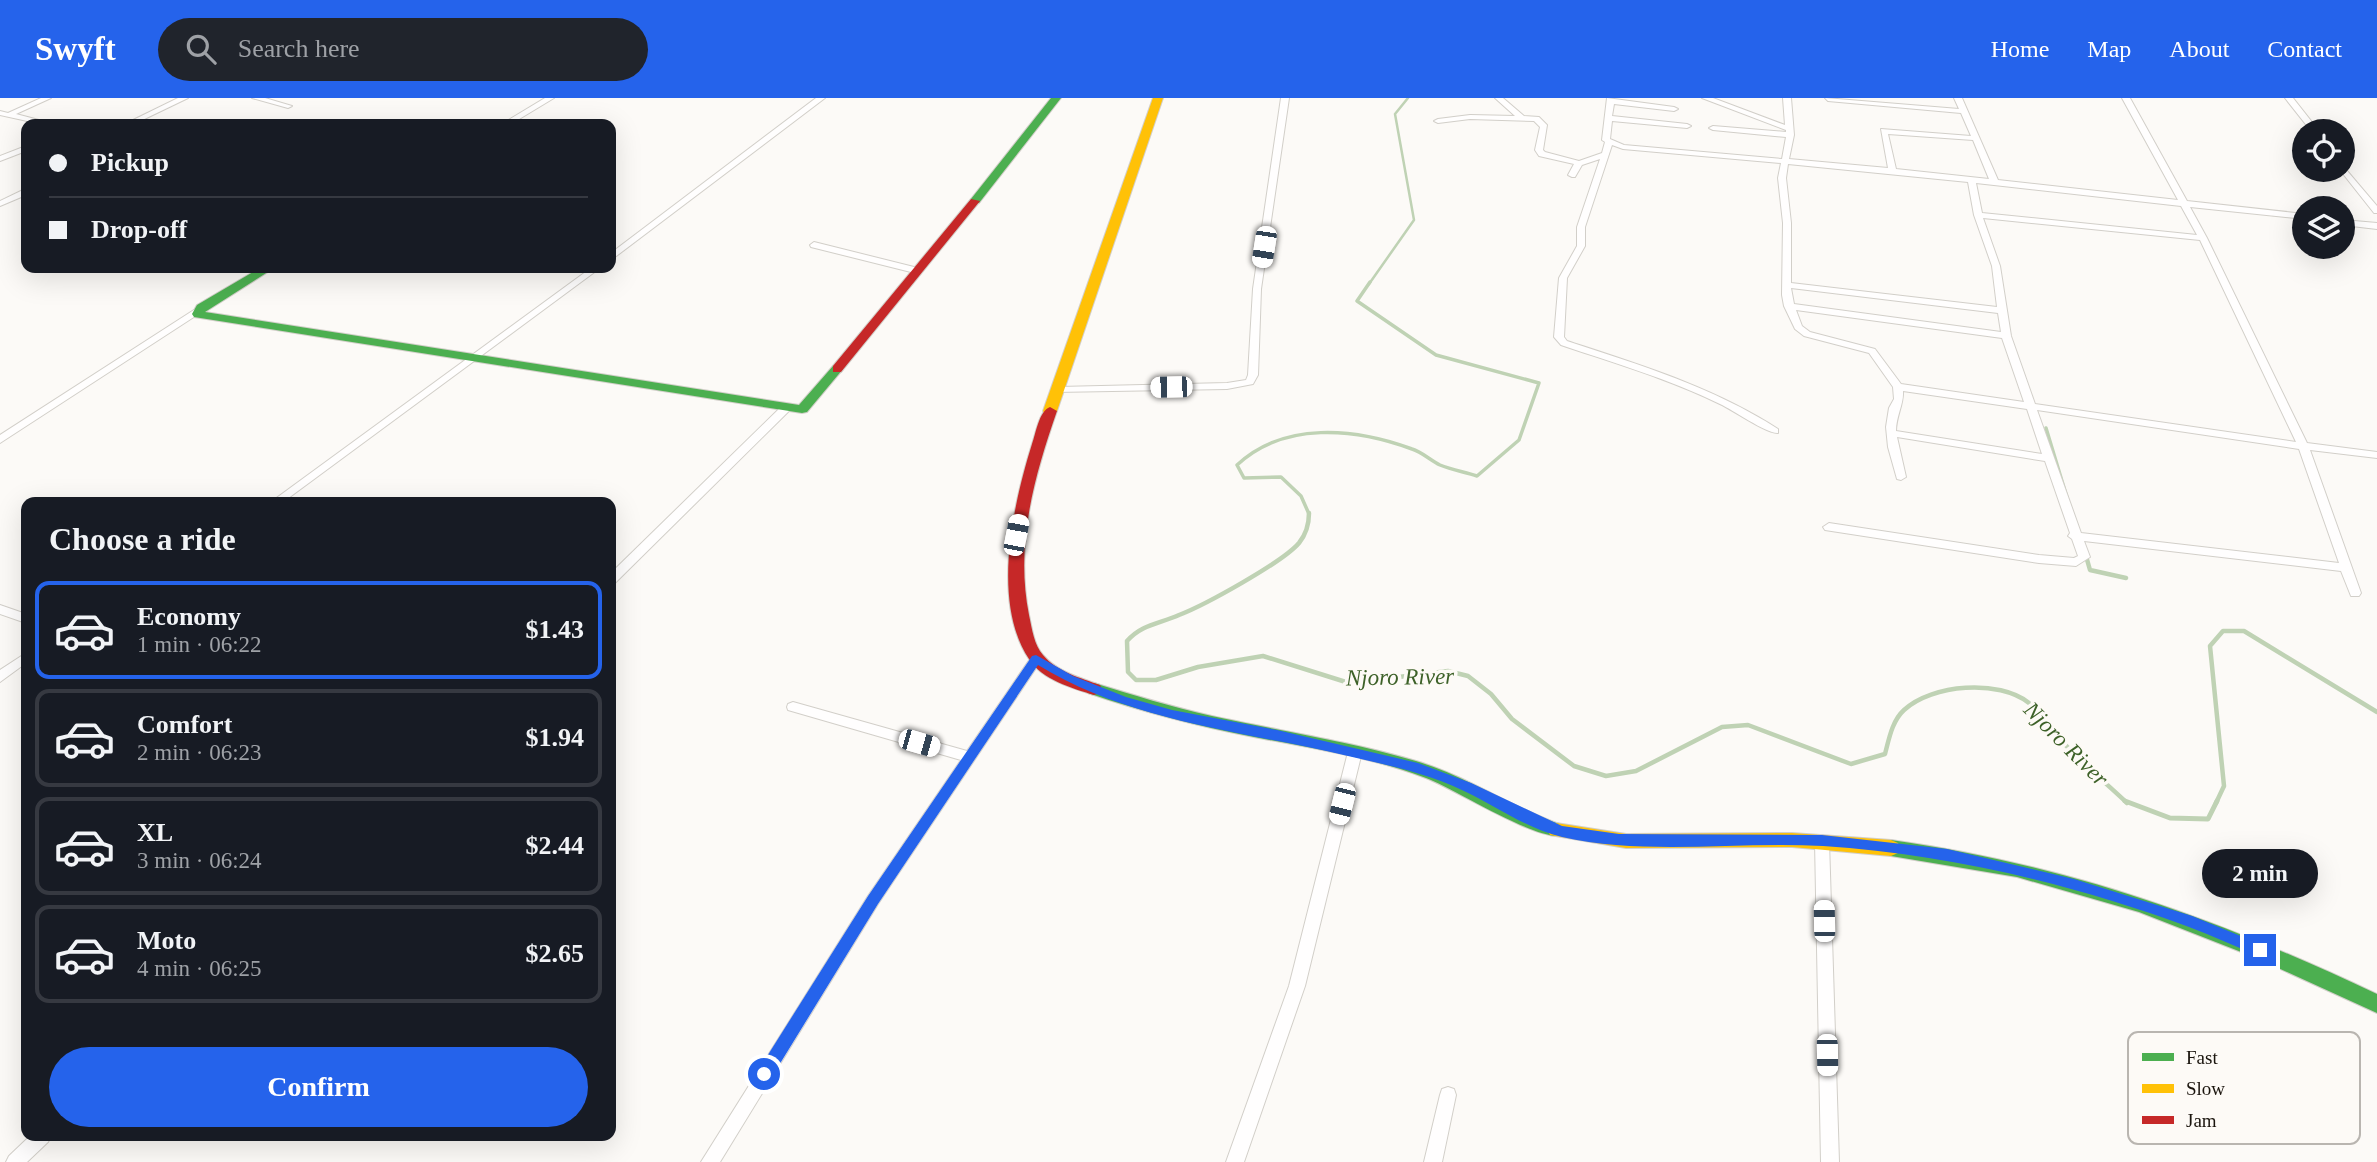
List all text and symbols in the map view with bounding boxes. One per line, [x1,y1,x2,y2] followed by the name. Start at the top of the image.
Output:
[158,18,648,81] search box
[182,30,220,68] icon: search
[35,31,116,67] text: Swyft
[238,34,360,63] text: Search here
[1991,36,2049,62] text: Home
[2087,36,2131,62] text: Map
[2169,36,2229,62] text: About
[2267,36,2342,62] text: Contact
[2292,119,2355,259] map controls
[2292,119,2355,182] button: locate
[91,148,169,177] text: Pickup
[2292,196,2355,259] button: layers
[91,215,187,244] text: Drop-off
[1251,225,1278,269] car
[1150,376,1193,398] car
[1002,512,1031,558] car
[49,521,236,557] text: Choose a ride
[53,599,116,662] icon: car
[137,602,241,631] text: Economy
[526,615,584,644] text: $1.43
[137,632,262,657] text: 1 min · 06:22
[1345,664,1455,690] water label: Njoro River
[2018,696,2114,792] water label: Njoro River
[53,707,116,770] icon: car
[137,710,232,739] text: Comfort
[526,723,584,752] text: $1.94
[896,727,943,759] car
[137,740,262,765] text: 2 min · 06:23
[1327,781,1358,827] car
[53,815,116,878] icon: car
[137,818,173,847] text: XL
[526,831,584,860] text: $2.44
[137,848,262,873] text: 3 min · 06:24
[2202,848,2318,898] callout: 2 min
[2232,861,2288,886] text: 2 min
[1814,900,1835,942] car
[53,923,116,986] icon: car
[137,926,196,955] text: Moto
[2244,934,2276,966] route end
[526,939,584,968] text: $2.65
[137,956,262,981] text: 4 min · 06:25
[2128,1032,2360,1144] legend
[1817,1034,1838,1076] car
[49,1047,588,1127] button: Confirm
[2186,1047,2218,1068] text: Fast
[748,1058,780,1090] route start
[2186,1078,2225,1099] text: Slow
[2186,1110,2217,1131] text: Jam

